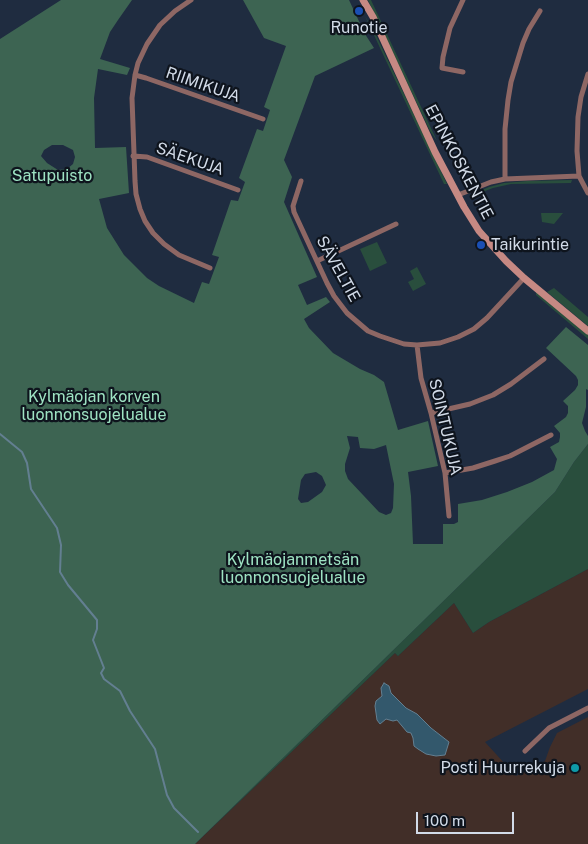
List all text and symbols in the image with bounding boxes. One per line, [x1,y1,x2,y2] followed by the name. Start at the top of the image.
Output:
[353,5,365,17] marker: Runotie
[330,18,388,38] place label: Runotie
[163,63,243,107] street label: RIIMIKUJA
[421,101,497,223] street label: EPINKOSKENTIE
[153,138,227,180] street label: SÄEKUJA
[12,166,92,186] park label: Satupuisto
[312,233,364,305] street label: SÄVELTIE
[491,235,569,255] place label: Taikurintie
[475,239,487,251] marker: Taikurintie
[425,377,465,477] street label: SOINTUKUJA
[22,387,166,425] park label: Kylmäojan korven luonnonsuojelualue
[221,550,365,588] park label: Kylmäojanmetsän luonnonsuojelualue
[440,758,565,778] place label: Posti Huurrekuja
[569,762,581,774] marker: Posti Huurrekuja
[418,802,516,834] scale bar
[424,812,465,829] text: 100 m

